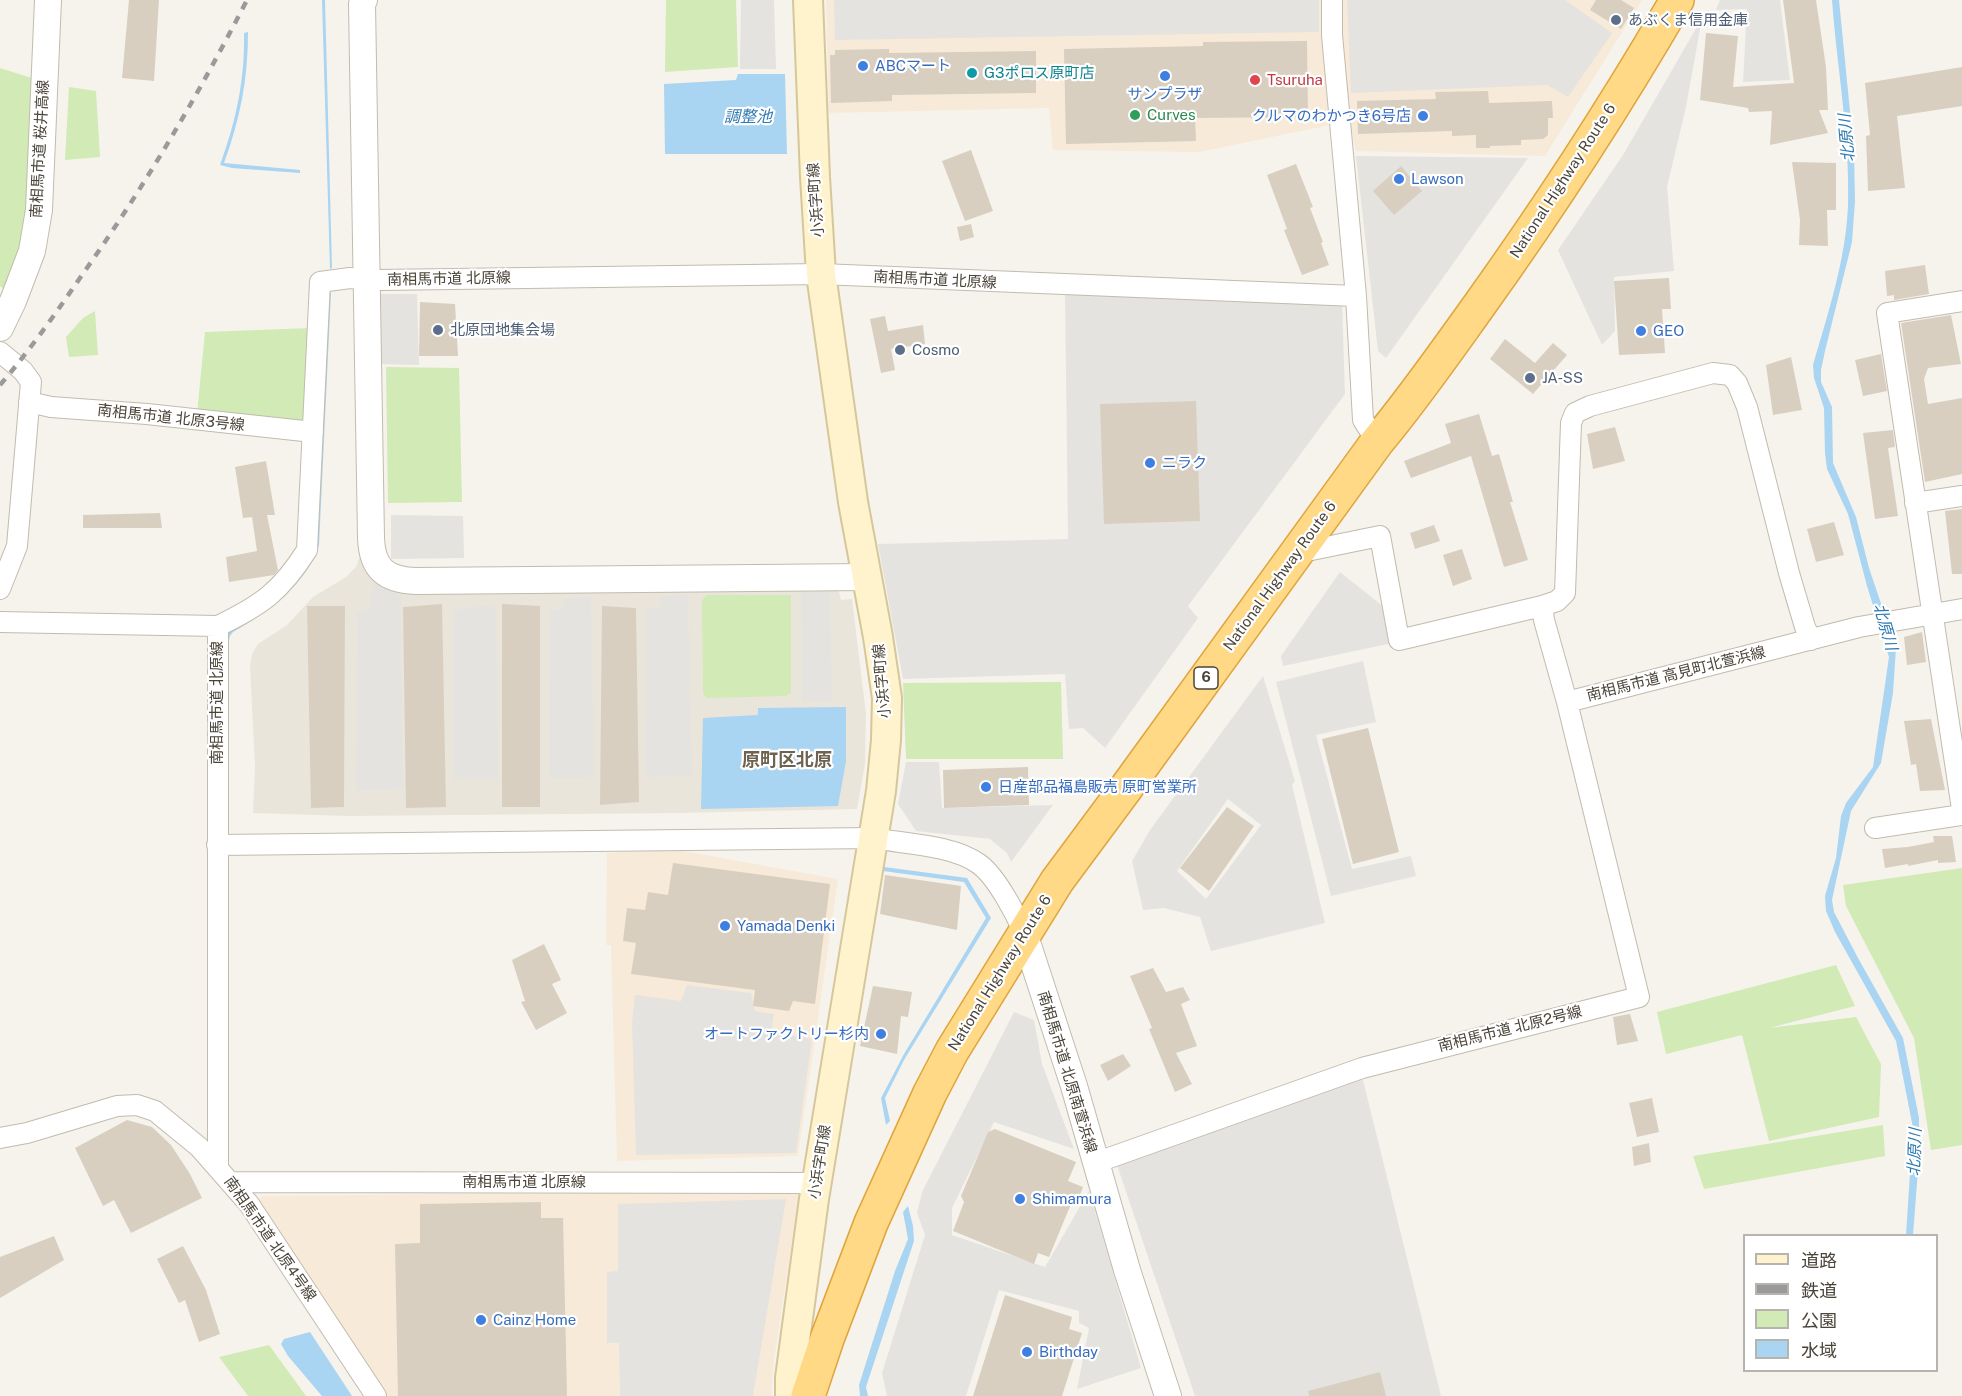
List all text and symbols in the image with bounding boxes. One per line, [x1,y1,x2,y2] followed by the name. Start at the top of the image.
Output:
[1628,11,1748,29] place label: あぶくま信用金庫
[1609,13,1623,27] marker: あぶくま信用金庫
[875,57,951,75] place label: ABCマート
[856,59,870,73] marker: ABCマート
[984,64,1094,82] place label: G3ポロス原町店
[965,66,979,80] marker: G3ポロス原町店
[1158,69,1172,83] marker: サンプラザ
[1267,71,1323,89] place label: Tsuruha
[1248,73,1262,87] marker: Tsuruha
[27,79,53,219] street label: 南相馬市道 桜井高線
[1128,85,1202,103] place label: サンプラザ
[1506,100,1620,262] street label: National Highway Route 6
[1147,106,1196,124] place label: Curves
[724,107,772,127] water label: 調整池
[1252,107,1411,125] place label: クルマのわかつき6号店
[1128,108,1142,122] marker: Curves
[1416,109,1430,123] marker: クルマのわかつき6号店
[1835,113,1859,163] water label: 北原川
[804,162,828,238] street label: 小浜字町線
[1411,170,1464,188] place label: Lawson
[1392,172,1406,186] marker: Lawson
[873,268,997,292] street label: 南相馬市道 北原線
[387,269,511,289] street label: 南相馬市道 北原線
[450,321,555,339] place label: 北原団地集会場
[1653,322,1684,340] place label: GEO
[431,323,445,337] marker: 北原団地集会場
[1634,324,1648,338] marker: GEO
[912,341,960,359] place label: Cosmo
[893,343,907,357] marker: Cosmo
[1542,369,1583,387] place label: JA-SS
[1523,371,1537,385] marker: JA-SS
[96,401,246,435] street label: 南相馬市道 北原3号線
[1162,454,1207,472] place label: ニラク
[1143,456,1157,470] marker: ニラク
[1220,498,1340,654] street label: National Highway Route 6
[1869,601,1901,653] water label: 北原川
[208,641,226,765] street label: 南相馬市道 北原線
[870,643,894,719] street label: 小浜字町線
[1585,643,1767,705] street label: 南相馬市道 高見町北萱浜線
[1194,667,1218,689] road number: 6
[742,749,832,771] district label: 原町区北原
[998,778,1197,796] place label: 日産部品福島販売 原町営業所
[979,780,993,794] marker: 日産部品福島販売 原町営業所
[944,892,1056,1054] street label: National Highway Route 6
[737,917,835,935] place label: Yamada Denki
[718,919,732,933] marker: Yamada Denki
[1034,989,1100,1155] street label: 南相馬市道 北原南萱浜線
[1436,1002,1584,1056] street label: 南相馬市道 北原2号線
[704,1025,869,1043] place label: オートファクトリー杉内
[874,1027,888,1041] marker: オートファクトリー杉内
[805,1124,835,1200] street label: 小浜字町線
[1905,1128,1925,1176] water label: 北原川
[220,1173,320,1305] street label: 南相馬市道 北原4号線
[462,1173,586,1191] street label: 南相馬市道 北原線
[1032,1190,1111,1208] place label: Shimamura
[1013,1192,1027,1206] marker: Shimamura
[1743,1234,1938,1372] legend
[1801,1250,1837,1271] text: 道路
[1801,1280,1837,1301] text: 鉄道
[1801,1310,1837,1331] text: 公園
[493,1311,576,1329] place label: Cainz Home
[474,1313,488,1327] marker: Cainz Home
[1801,1340,1837,1361] text: 水域
[1039,1343,1098,1361] place label: Birthday
[1020,1345,1034,1359] marker: Birthday

